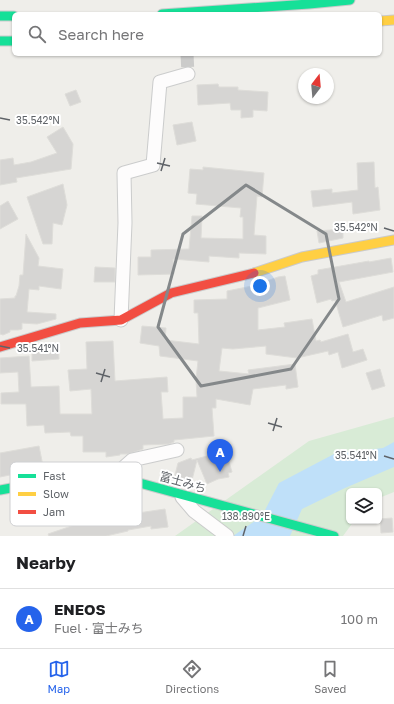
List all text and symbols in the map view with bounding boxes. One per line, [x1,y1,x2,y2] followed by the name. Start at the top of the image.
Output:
[12,12,382,56] search box
[26,23,48,45] icon: search
[58,25,144,43] text: Search here
[298,68,334,104] north arrow
[16,114,60,126] text: 35.542°N
[334,221,378,233] text: 35.542°N
[250,276,270,296] your location
[17,342,59,354] text: 35.541°N
[207,439,233,472] pin: A
[335,449,377,461] text: 35.541°N
[10,462,142,526] legend
[158,468,208,496] street label: 富士みち
[43,469,66,482] text: Fast
[43,487,69,500] text: Slow
[346,488,382,524] map controls
[346,488,382,524] button: layers
[43,505,65,518] text: Jam
[222,510,270,522] text: 138.890°E
[16,552,76,573] text: Nearby
[54,600,106,618] text: ENEOS
[24,611,34,627] text: A
[341,611,378,627] text: 100 m
[54,620,144,636] text: Fuel · 富士みち
[48,658,70,695] tab: Map
[165,658,219,695] tab: Directions
[314,658,346,695] tab: Saved

